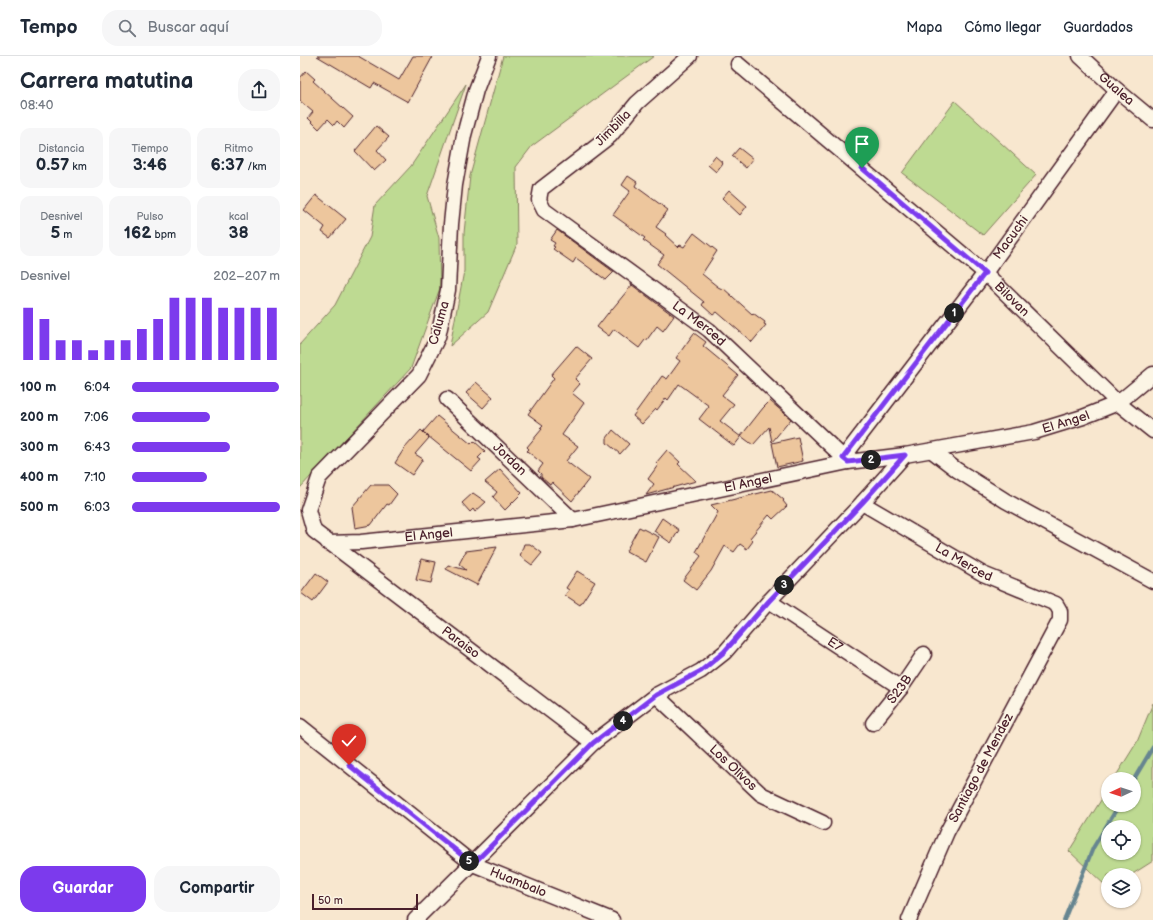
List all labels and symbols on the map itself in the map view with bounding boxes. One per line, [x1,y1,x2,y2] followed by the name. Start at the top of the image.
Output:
[1095,69,1137,109] street label: Gualea
[592,107,634,149] street label: Jimbilla
[845,127,879,168] pin
[990,213,1032,262] street label: Macuchi
[991,278,1033,320] street label: Bilovan
[669,298,729,349] street label: La Merced
[425,299,453,347] street label: Caluma
[944,303,964,323] pin: 1
[1040,407,1092,437] street label: El Angel
[490,439,530,479] street label: Jordan
[861,450,881,470] pin: 2
[723,470,773,496] street label: El Angel
[404,525,454,545] street label: El Angel
[932,540,995,585] street label: La Merced
[774,575,794,595] pin: 3
[438,623,483,662] street label: Paraiso
[824,634,846,656] street label: E7
[884,672,916,707] street label: S23B
[945,710,1017,825] street label: Santiago de Mendez
[613,711,633,731] pin: 4
[332,724,366,765] pin
[706,741,761,794] street label: Los Olivos
[1101,772,1141,812] north arrow
[459,851,479,871] pin: 5
[487,864,549,901] street label: Huambalo
[312,892,418,911] scale bar

